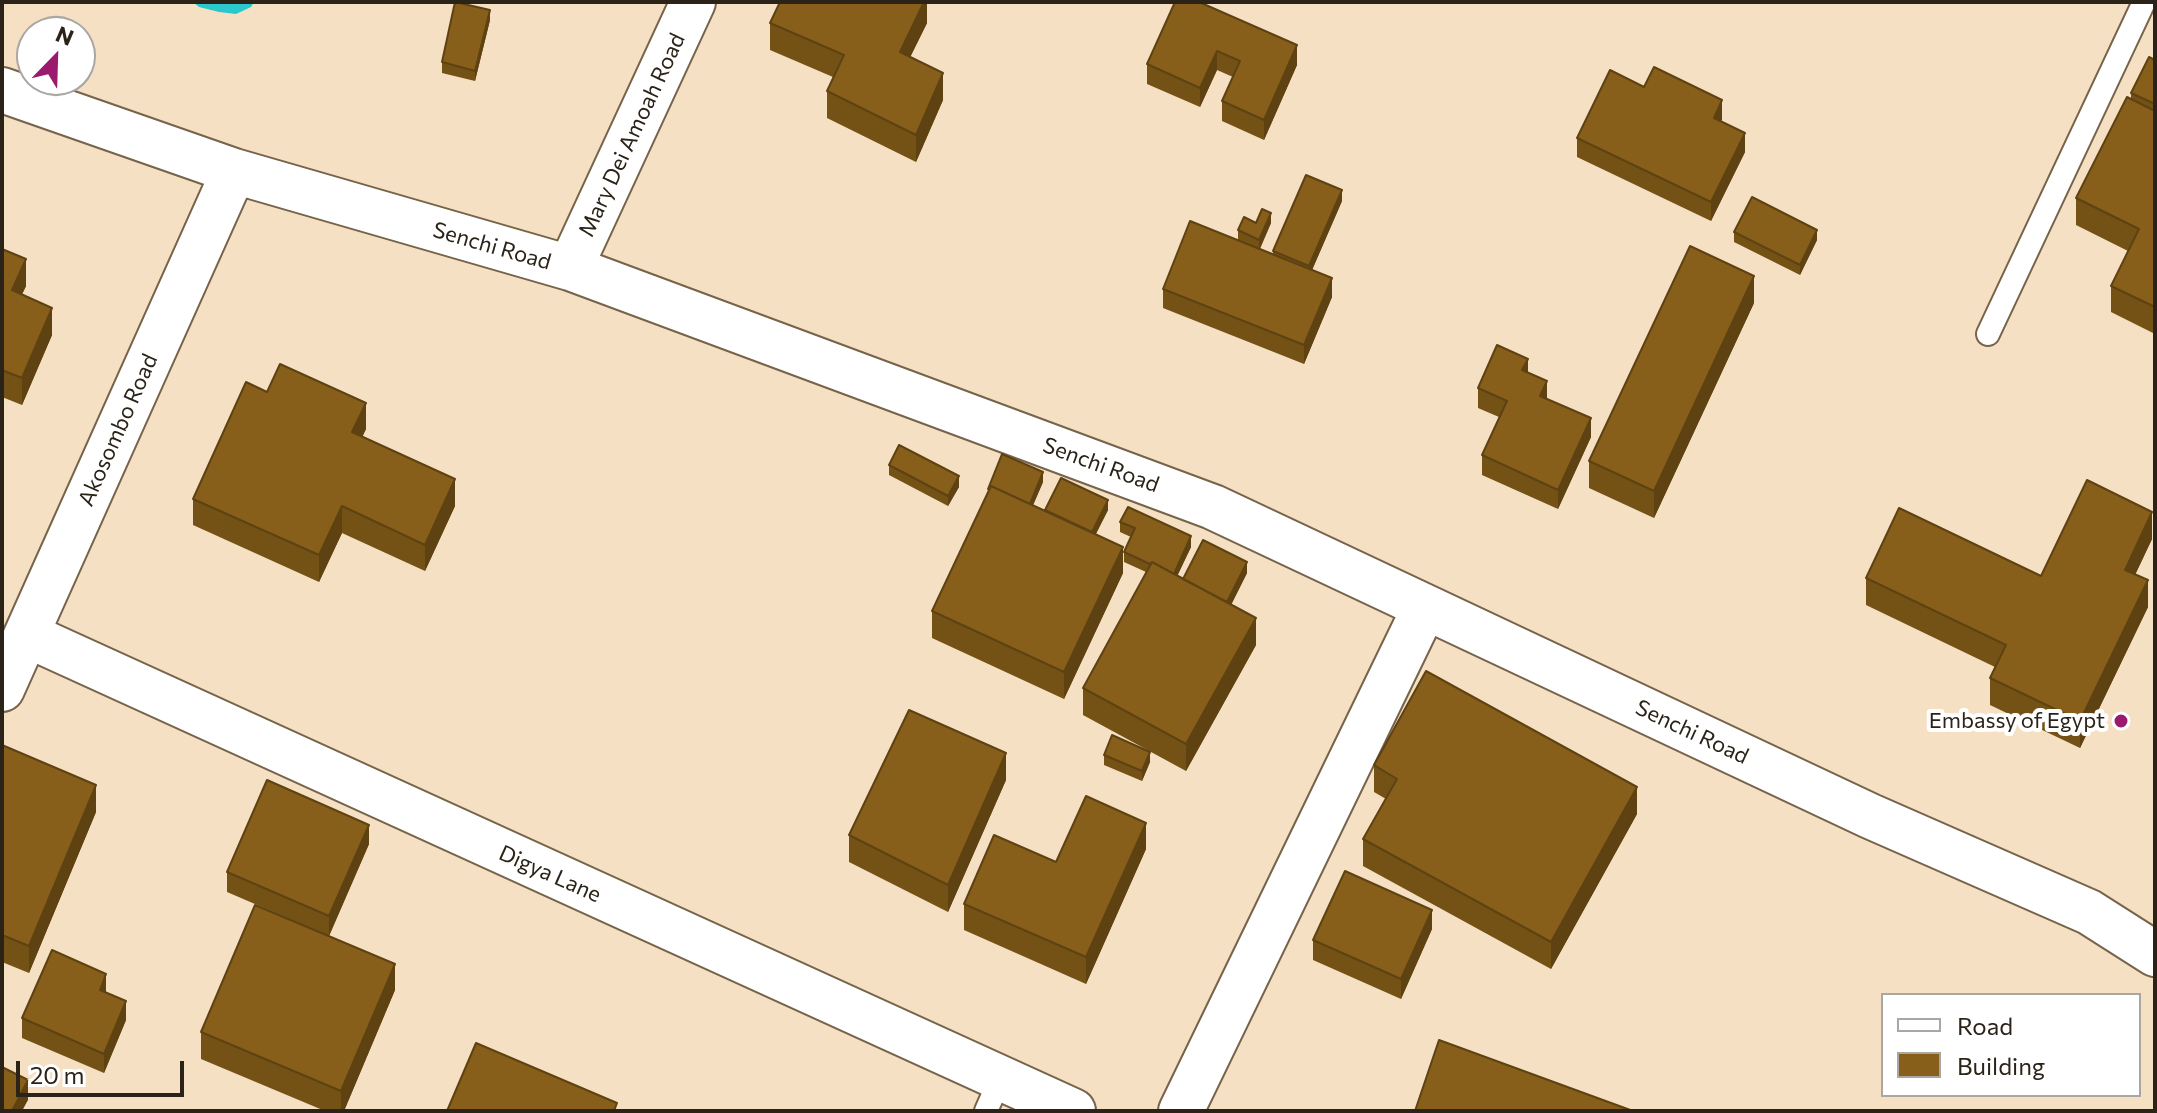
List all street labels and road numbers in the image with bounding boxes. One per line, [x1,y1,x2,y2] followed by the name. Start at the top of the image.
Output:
[573,29,691,241] street label: Mary Dei Amoah Road
[430,217,554,275] street label: Senchi Road
[73,350,163,510] street label: Akosombo Road
[1039,432,1163,498] street label: Senchi Road
[1631,694,1753,770] street label: Senchi Road
[495,840,605,908] street label: Digya Lane

